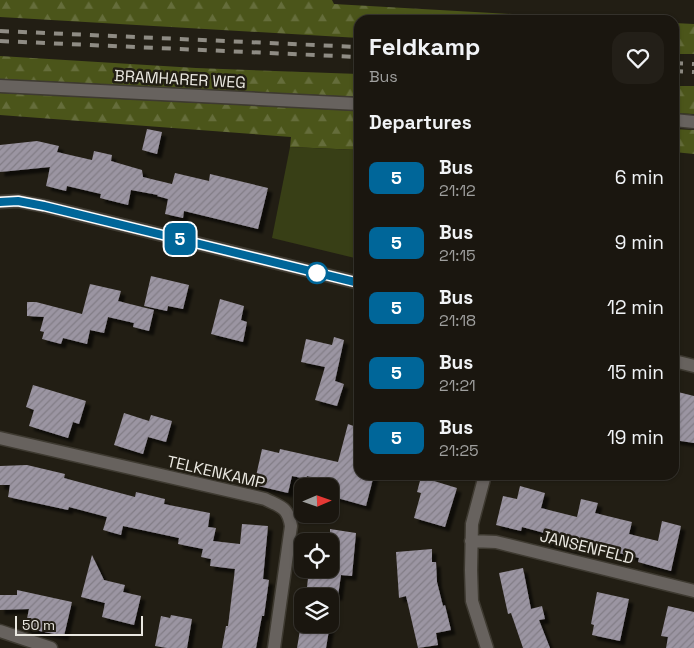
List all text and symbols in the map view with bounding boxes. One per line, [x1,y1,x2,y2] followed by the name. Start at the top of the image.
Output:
[369,31,480,62] text: Feldkamp
[612,32,664,84] button: heart
[114,65,246,93] street label: BRAMHARER WEG
[369,66,398,87] text: Bus
[369,110,472,135] text: Departures
[439,155,473,180] text: Bus
[615,165,664,190] text: 6 min
[391,166,402,189] text: 5
[439,180,476,201] text: 21:12
[439,220,473,245] text: Bus
[164,223,196,255] line badge: 5
[175,227,185,250] text: 5
[615,230,664,255] text: 9 min
[391,231,402,254] text: 5
[439,245,476,266] text: 21:15
[306,262,328,284] unlabelled marker
[439,285,473,310] text: Bus
[607,295,664,320] text: 12 min
[391,296,402,319] text: 5
[439,310,476,331] text: 21:18
[439,350,473,375] text: Bus
[607,360,664,385] text: 15 min
[391,361,402,384] text: 5
[439,375,476,396] text: 21:21
[439,415,473,440] text: Bus
[607,425,664,450] text: 19 min
[391,426,402,449] text: 5
[439,440,479,461] text: 21:25
[165,451,267,494] street label: TELKENKAMP
[294,478,339,522] north arrow
[294,478,339,633] map controls
[538,525,636,569] street label: JANSENFELD
[294,533,339,578] button: locate
[294,588,339,633] button: layers
[15,613,142,636] scale bar
[22,616,55,634] text: 50 m

